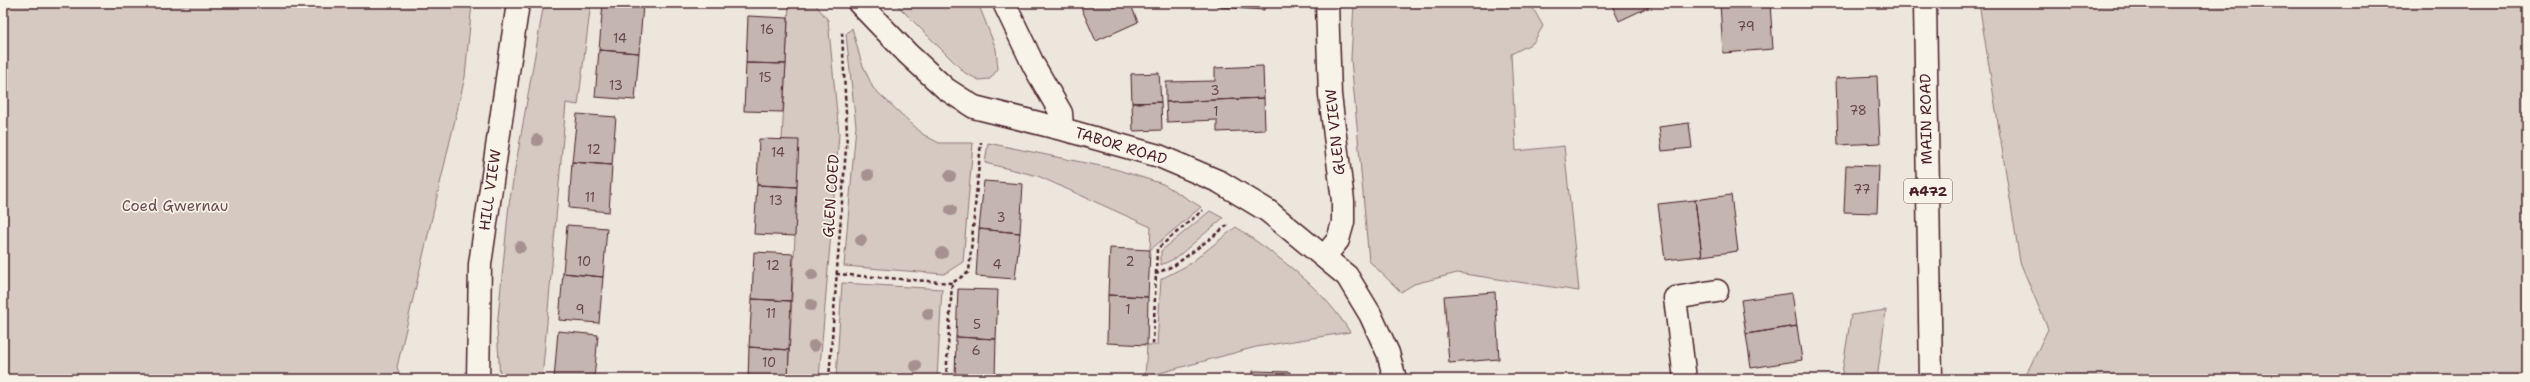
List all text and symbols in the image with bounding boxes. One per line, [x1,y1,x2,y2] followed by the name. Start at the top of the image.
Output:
[1737,18,1755,35] house number: 79
[760,21,774,38] house number: 16
[613,30,627,47] house number: 14
[758,69,772,86] house number: 15
[1915,73,1937,165] street label: MAIN ROAD
[609,77,623,94] house number: 13
[1210,82,1220,99] house number: 3
[1321,88,1349,176] street label: GLEN VIEW
[1849,102,1867,119] house number: 78
[1213,103,1219,120] house number: 1
[1072,122,1170,170] street label: TABOR ROAD
[587,141,601,158] house number: 12
[771,144,785,161] house number: 14
[474,148,506,232] street label: HILL VIEW
[818,153,844,238] street label: GLEN COED
[1904,179,1952,203] road number: A472
[1853,181,1871,198] house number: 77
[585,189,595,206] house number: 11
[769,192,783,209] house number: 13
[122,196,228,216] park label: Coed Gwernau
[996,209,1006,226] house number: 3
[577,253,591,270] house number: 10
[1125,253,1135,270] house number: 2
[992,256,1002,273] house number: 4
[766,257,780,274] house number: 12
[575,301,585,318] house number: 9
[1125,301,1131,318] house number: 1
[766,305,776,322] house number: 11
[973,316,981,333] house number: 5
[971,342,981,359] house number: 6
[762,354,776,371] house number: 10

